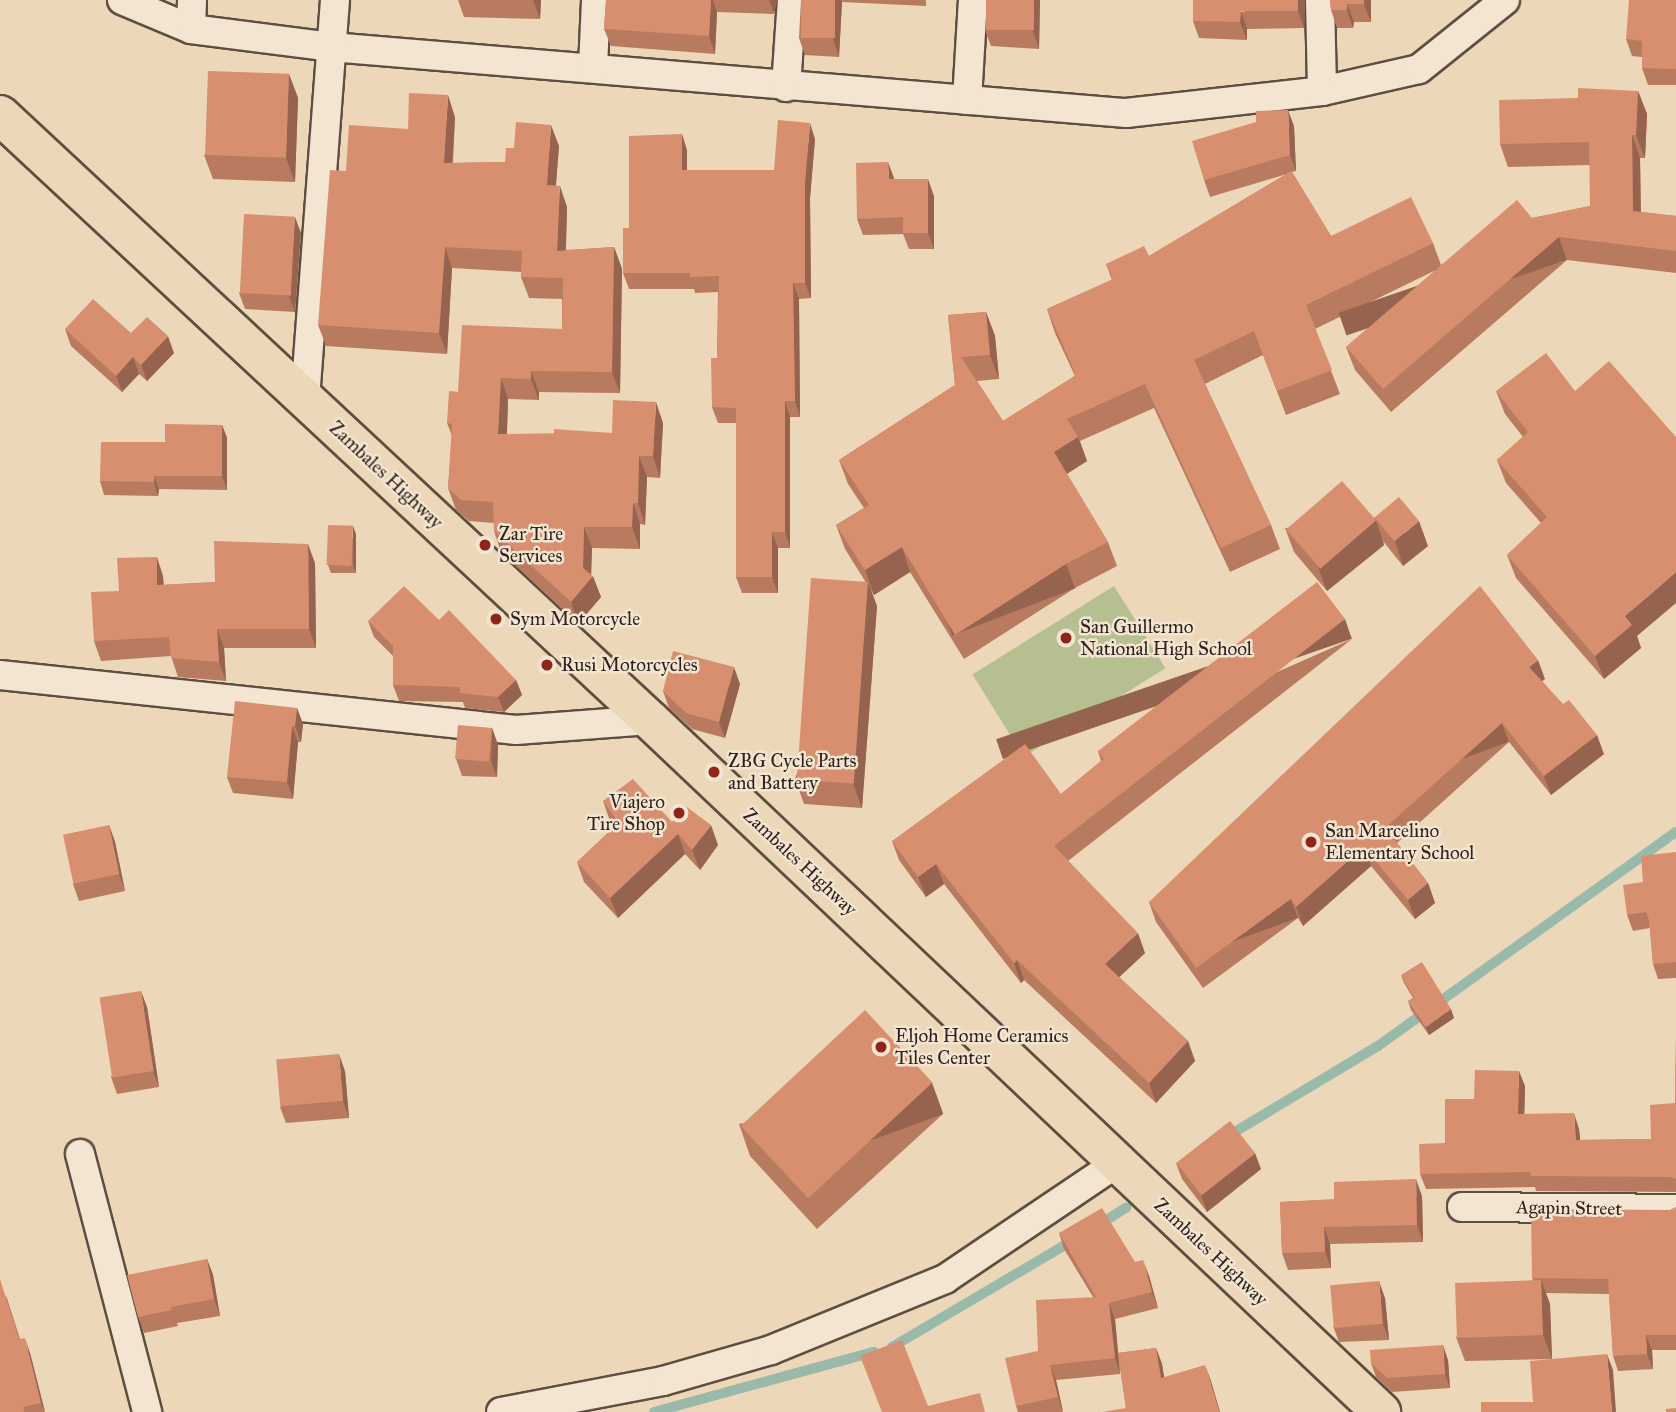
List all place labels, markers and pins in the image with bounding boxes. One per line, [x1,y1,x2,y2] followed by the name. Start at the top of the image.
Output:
[499,523,563,567] place label: Zar Tire Services
[477,537,493,553] marker: Zar Tire Services
[510,608,640,630] place label: Sym Motorcycle
[488,611,504,627] marker: Sym Motorcycle
[1080,616,1252,660] place label: San Guillermo National High School
[1058,630,1074,646] marker: San Guillermo National High School
[561,654,698,676] place label: Rusi Motorcycles
[539,657,555,673] marker: Rusi Motorcycles
[728,750,857,794] place label: ZBG Cycle Parts and Battery
[706,764,722,780] marker: ZBG Cycle Parts and Battery
[587,791,665,835] place label: Viajero Tire Shop
[671,805,687,821] marker: Viajero Tire Shop
[1325,820,1474,864] place label: San Marcelino Elementary School
[1303,834,1319,850] marker: San Marcelino Elementary School
[895,1025,1068,1069] place label: Eljoh Home Ceramics Tiles Center
[873,1039,889,1055] marker: Eljoh Home Ceramics Tiles Center

